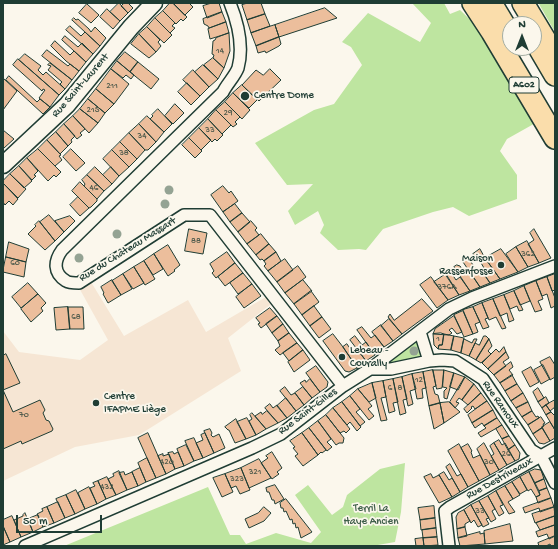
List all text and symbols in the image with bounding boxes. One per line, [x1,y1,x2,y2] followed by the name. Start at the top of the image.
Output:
[502,16,542,56] north arrow
[518,19,526,31] text: N
[216,47,224,57] house number: 14
[50,51,112,121] street label: Rue Saint-Laurent
[509,77,539,93] road number: A602
[106,82,118,92] house number: 211
[254,89,314,103] place label: Centre Dome
[239,90,251,102] marker: Centre Dome
[87,106,99,116] house number: 215
[224,109,232,119] house number: 29
[205,126,215,136] house number: 33
[138,132,146,142] house number: 34
[119,149,129,159] house number: 38
[90,184,98,194] house number: 46
[77,215,179,285] street label: Rue du Château Massart
[191,237,201,247] house number: 88
[521,250,535,260] house number: 362
[439,252,493,278] place label: Maison Rassenfosse
[10,259,20,269] house number: 60
[496,260,506,270] marker: Maison Rassenfosse
[437,283,457,293] house number: 376A
[71,313,81,323] house number: 68
[436,335,440,345] house number: 1
[350,344,389,370] place label: Lebeau - Courally
[337,352,347,362] marker: Lebeau - Courally
[415,376,423,386] house number: 12
[479,378,521,432] street label: Rue Ramoux
[388,384,392,394] house number: 6
[398,384,402,394] house number: 8
[276,386,340,438] street label: Rue Saint-Gilles
[104,390,166,416] place label: Centre IFAPME Liège
[91,398,101,408] marker: Centre IFAPME Liège
[19,411,29,421] house number: 70
[502,450,510,460] house number: 26
[464,455,536,503] street label: Rue Destriveaux
[160,458,174,468] house number: 420
[484,458,494,468] house number: 30
[249,468,261,478] house number: 321
[230,475,244,485] house number: 323
[100,483,114,493] house number: 432
[344,502,398,528] park label: Terril La Haye Ancien
[18,507,104,533] scale bar
[475,507,485,517] house number: 33
[23,515,48,529] text: 50 m

